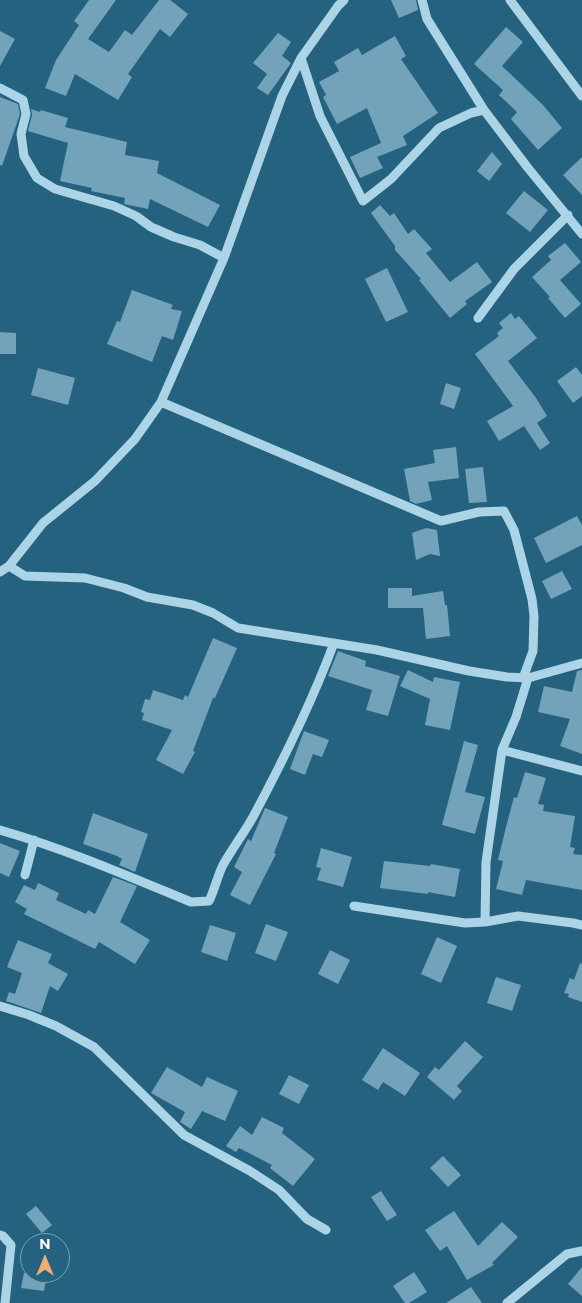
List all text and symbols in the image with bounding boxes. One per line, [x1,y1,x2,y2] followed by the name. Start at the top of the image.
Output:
[20,1233,70,1283] north arrow
[39,1235,51,1253] text: N

